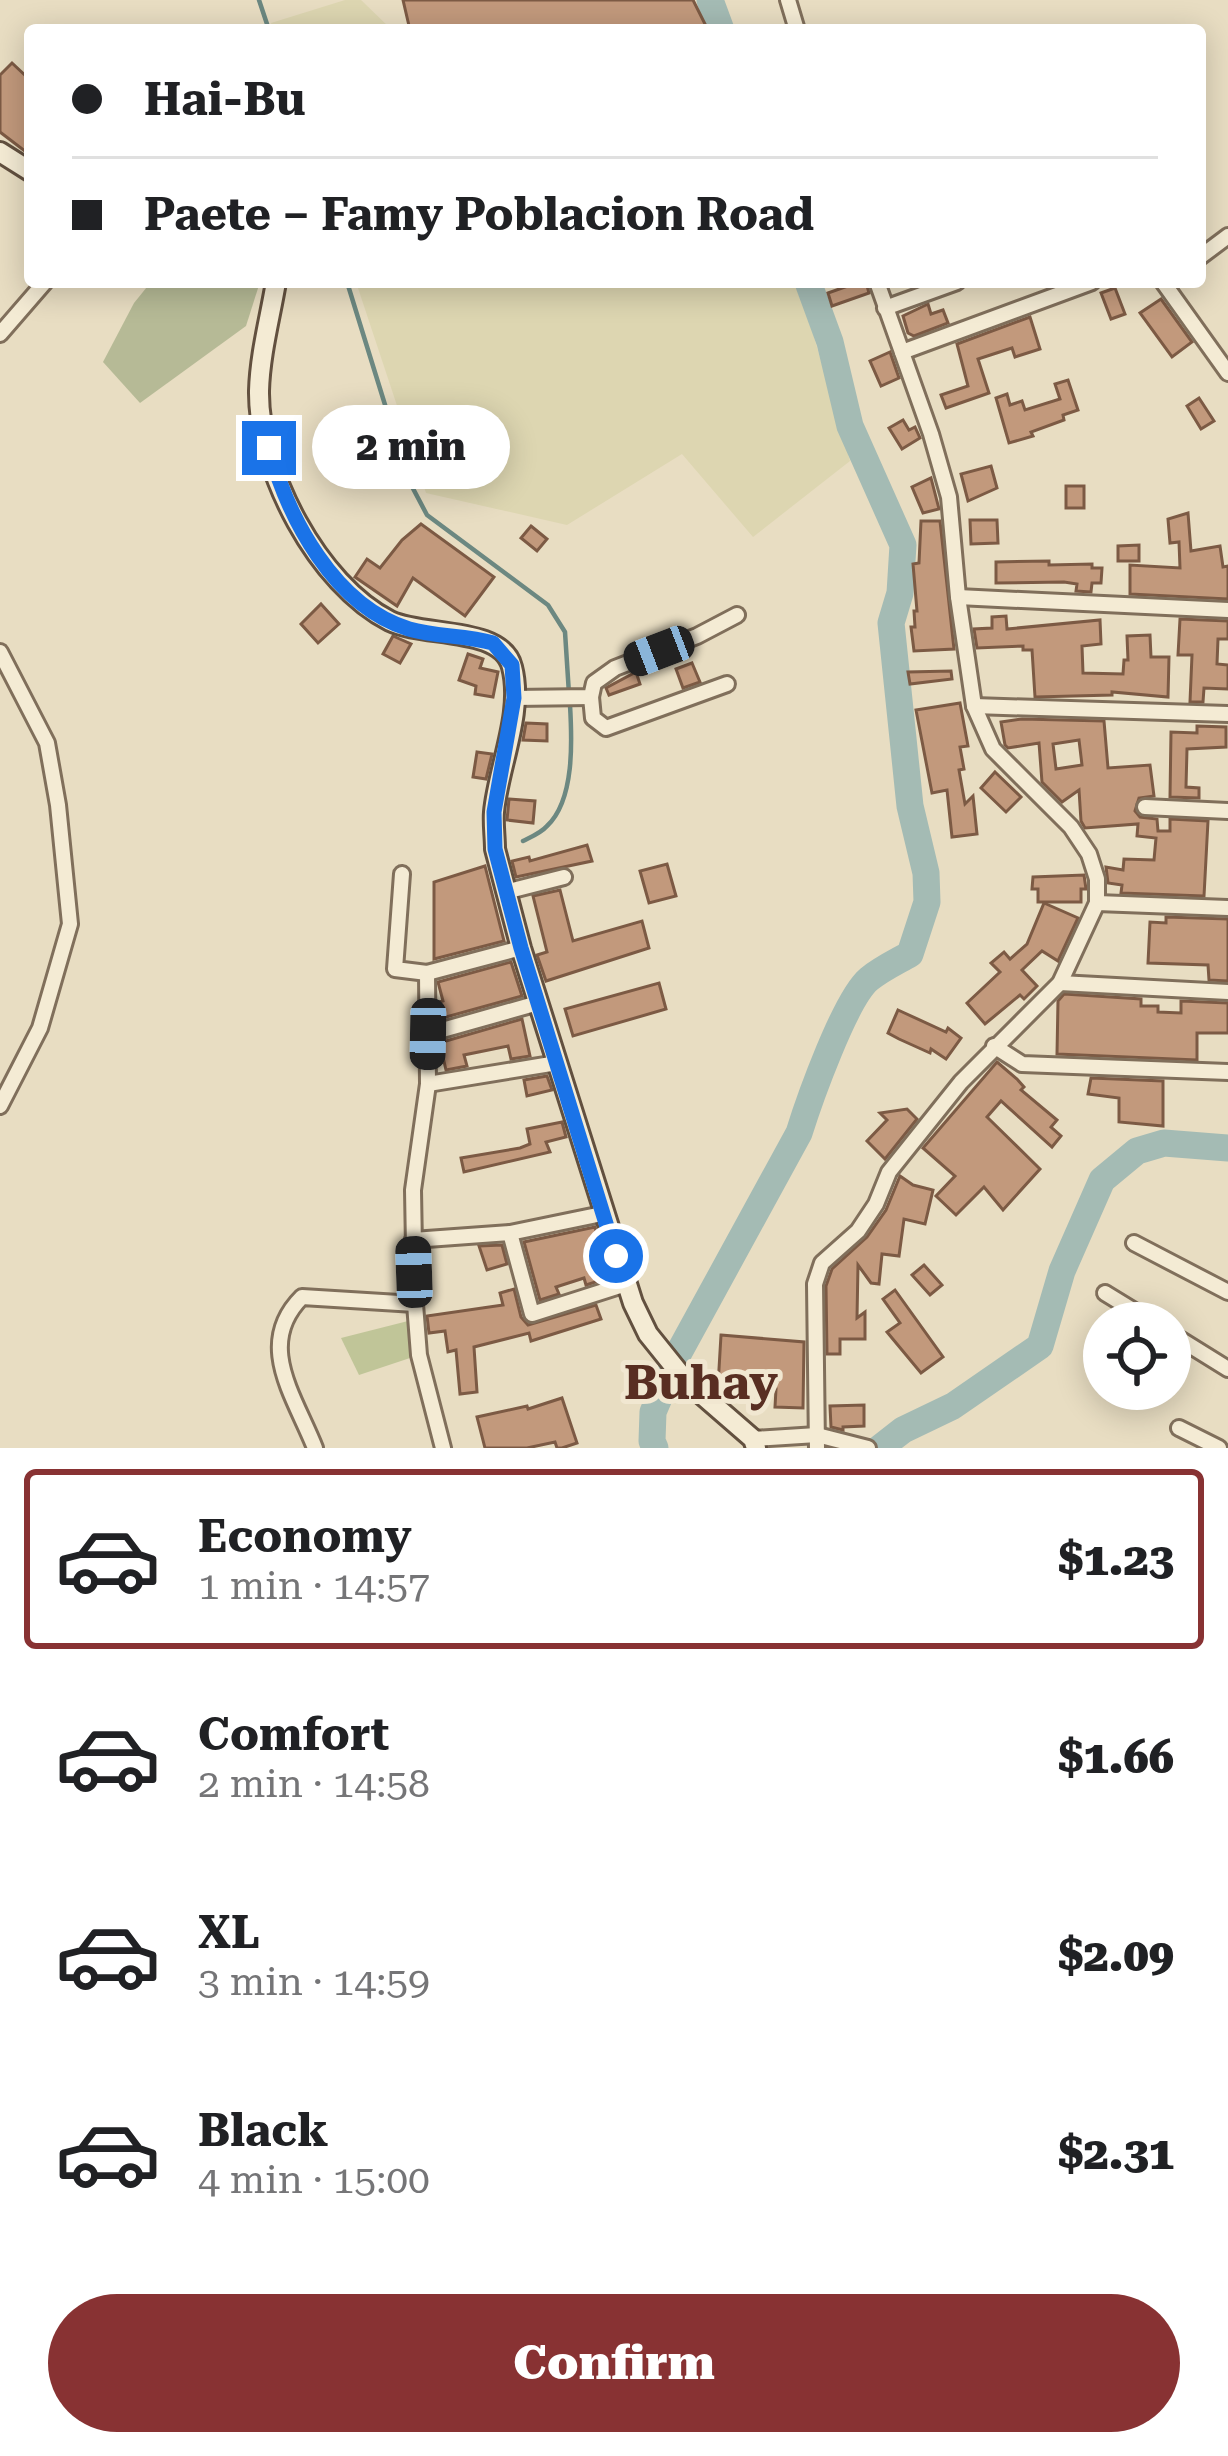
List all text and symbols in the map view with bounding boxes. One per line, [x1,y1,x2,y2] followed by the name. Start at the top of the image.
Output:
[144,73,305,126] text: Hai-Bu
[144,188,814,241] text: Paete – Famy Poblacion Road
[311,406,509,490] callout: 2 min
[242,421,296,475] route end
[356,424,466,470] text: 2 min
[619,621,699,681] car
[409,998,447,1070] car
[589,1229,643,1283] route start
[395,1235,433,1309] car
[1083,1302,1191,1410] map controls
[1083,1302,1191,1410] button: locate
[624,1355,778,1411] district label: Buhay
[54,1505,162,1613] icon: car
[198,1510,412,1563] text: Economy
[1058,1533,1174,1586] text: $1.23
[198,1563,430,1609] text: 1 min · 14:57
[54,1703,162,1811] icon: car
[198,1708,389,1761] text: Comfort
[1058,1731,1174,1784] text: $1.66
[198,1761,430,1807] text: 2 min · 14:58
[54,1901,162,2009] icon: car
[198,1906,260,1959] text: XL
[1058,1929,1174,1982] text: $2.09
[198,1959,430,2005] text: 3 min · 14:59
[54,2099,162,2207] icon: car
[198,2104,328,2157] text: Black
[1058,2127,1174,2180] text: $2.31
[198,2157,430,2203] text: 4 min · 15:00
[48,2294,1180,2432] button: Confirm

